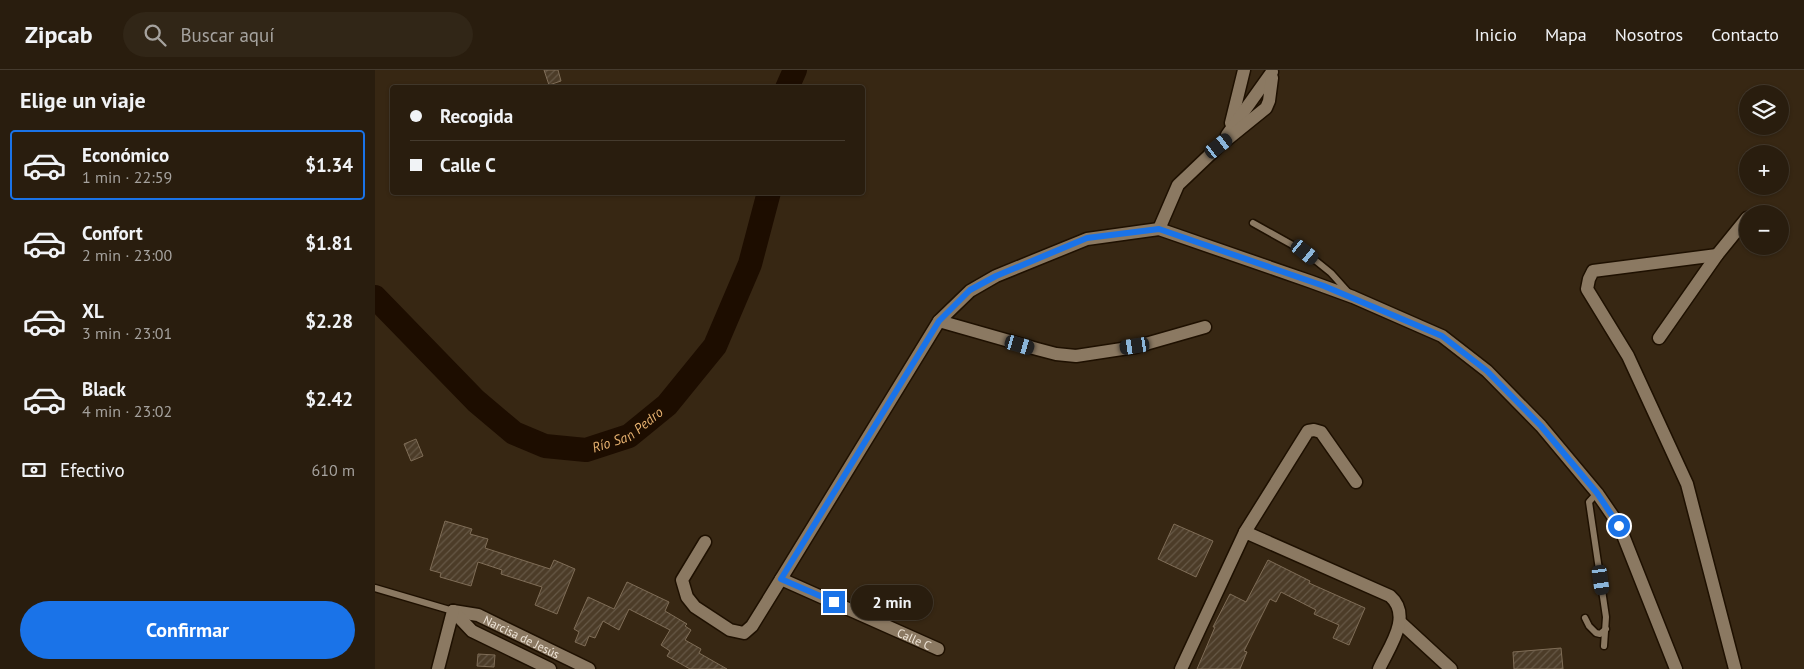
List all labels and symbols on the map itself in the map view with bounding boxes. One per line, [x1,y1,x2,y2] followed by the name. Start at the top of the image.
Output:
[1202,131,1235,161] car
[1288,237,1321,267] car
[1003,334,1036,356] car
[1119,336,1150,356] car
[590,403,667,456] water label: Río San Pedro
[1608,515,1630,537] route start
[1591,564,1610,596] car
[851,584,934,620] callout: 2 min
[823,591,845,613] route end
[481,611,562,661] street label: Narcisa de Jesús
[895,624,934,653] street label: Calle C

